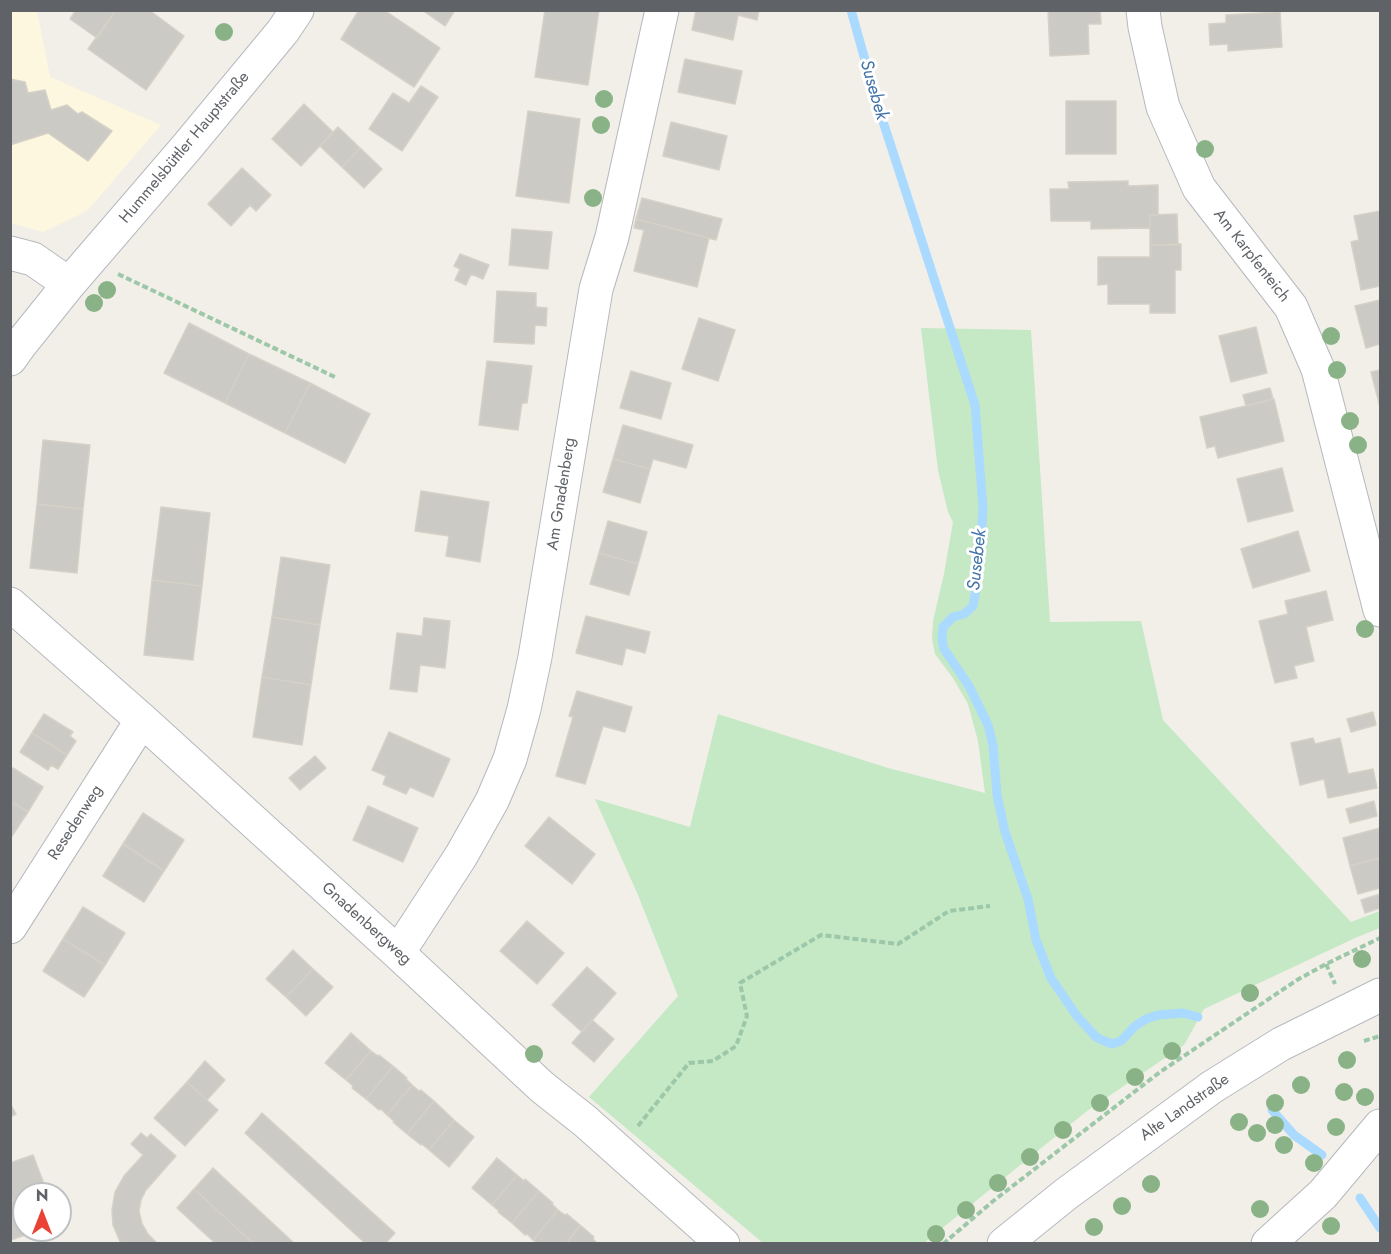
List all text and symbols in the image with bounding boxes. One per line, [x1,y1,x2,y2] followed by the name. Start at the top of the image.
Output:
[854,58,892,122] water label: Susebek
[116,68,254,228] street label: Hummelsbüttler Hauptstraße
[1209,206,1293,306] street label: Am Karpfenteich
[544,436,580,552] street label: Am Gnadenberg
[964,528,992,592] water label: Susebek
[45,782,107,864] street label: Resedenweg
[317,879,415,969] street label: Gnadenbergweg
[1137,1070,1233,1146] street label: Alte Landstraße
[12,1182,72,1242] north arrow
[36,1184,48,1207] text: N

